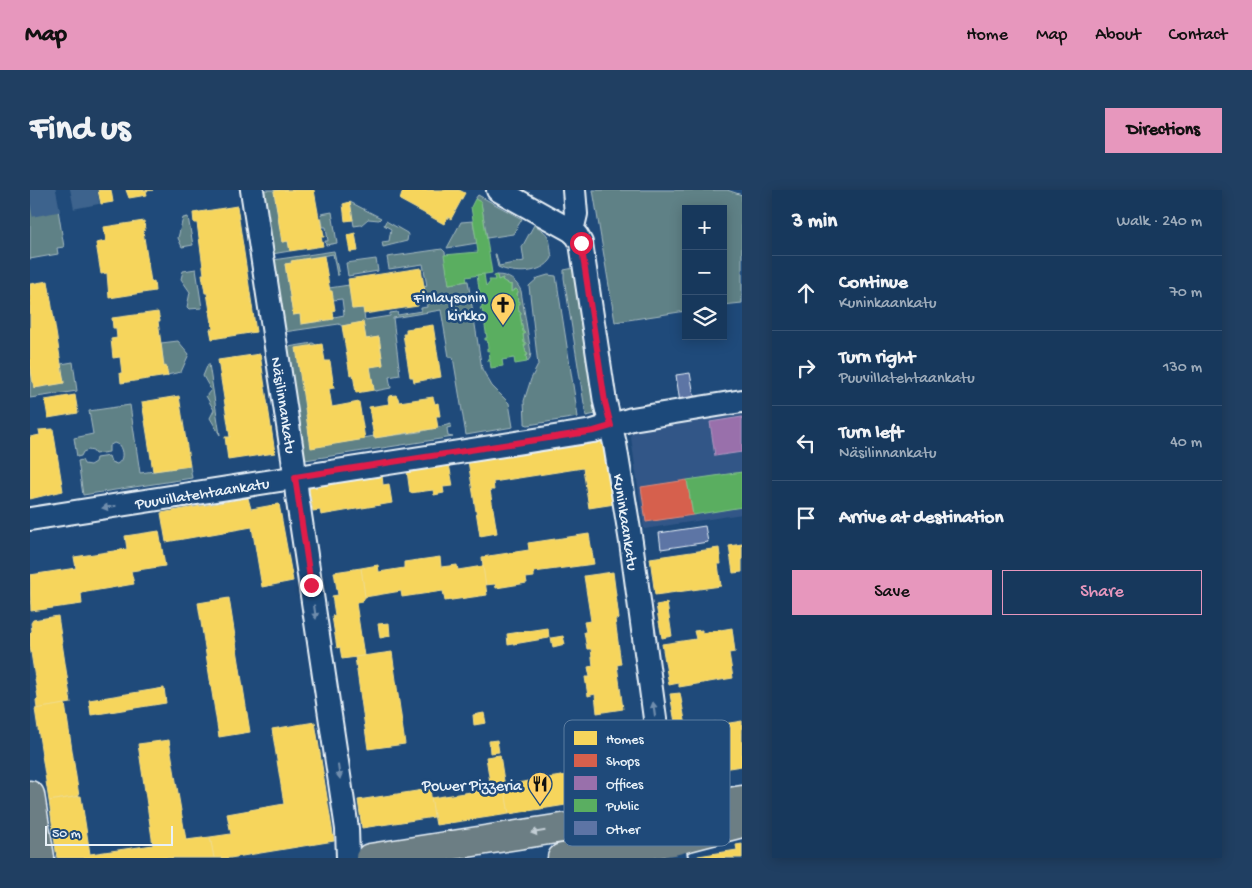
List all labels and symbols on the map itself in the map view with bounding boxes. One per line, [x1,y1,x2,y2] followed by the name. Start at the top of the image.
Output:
[570,232,593,255] route start
[413,290,486,327] place label: Finlaysonin kirkko
[490,292,516,326] church icon: Finlaysonin kirkko
[265,356,299,456] street label: Näsilinnankatu
[607,473,641,573] street label: Kuninkaankatu
[133,475,271,516] street label: Puuvillatehtaankatu
[100,503,116,511] one-way arrow
[300,574,323,597] route end
[311,604,319,620] one-way arrow
[650,700,658,716] one-way arrow
[564,720,730,846] legend
[606,732,644,749] text: Homes
[606,754,640,771] text: Shops
[335,765,343,781] one-way arrow
[527,771,553,805] restaurant icon: Power Pizzeria
[606,777,644,794] text: Offices
[421,778,523,797] place label: Power Pizzeria
[605,799,640,816] text: Public
[606,822,641,839] text: Other
[45,823,172,846] scale bar
[530,829,546,837] one-way arrow

